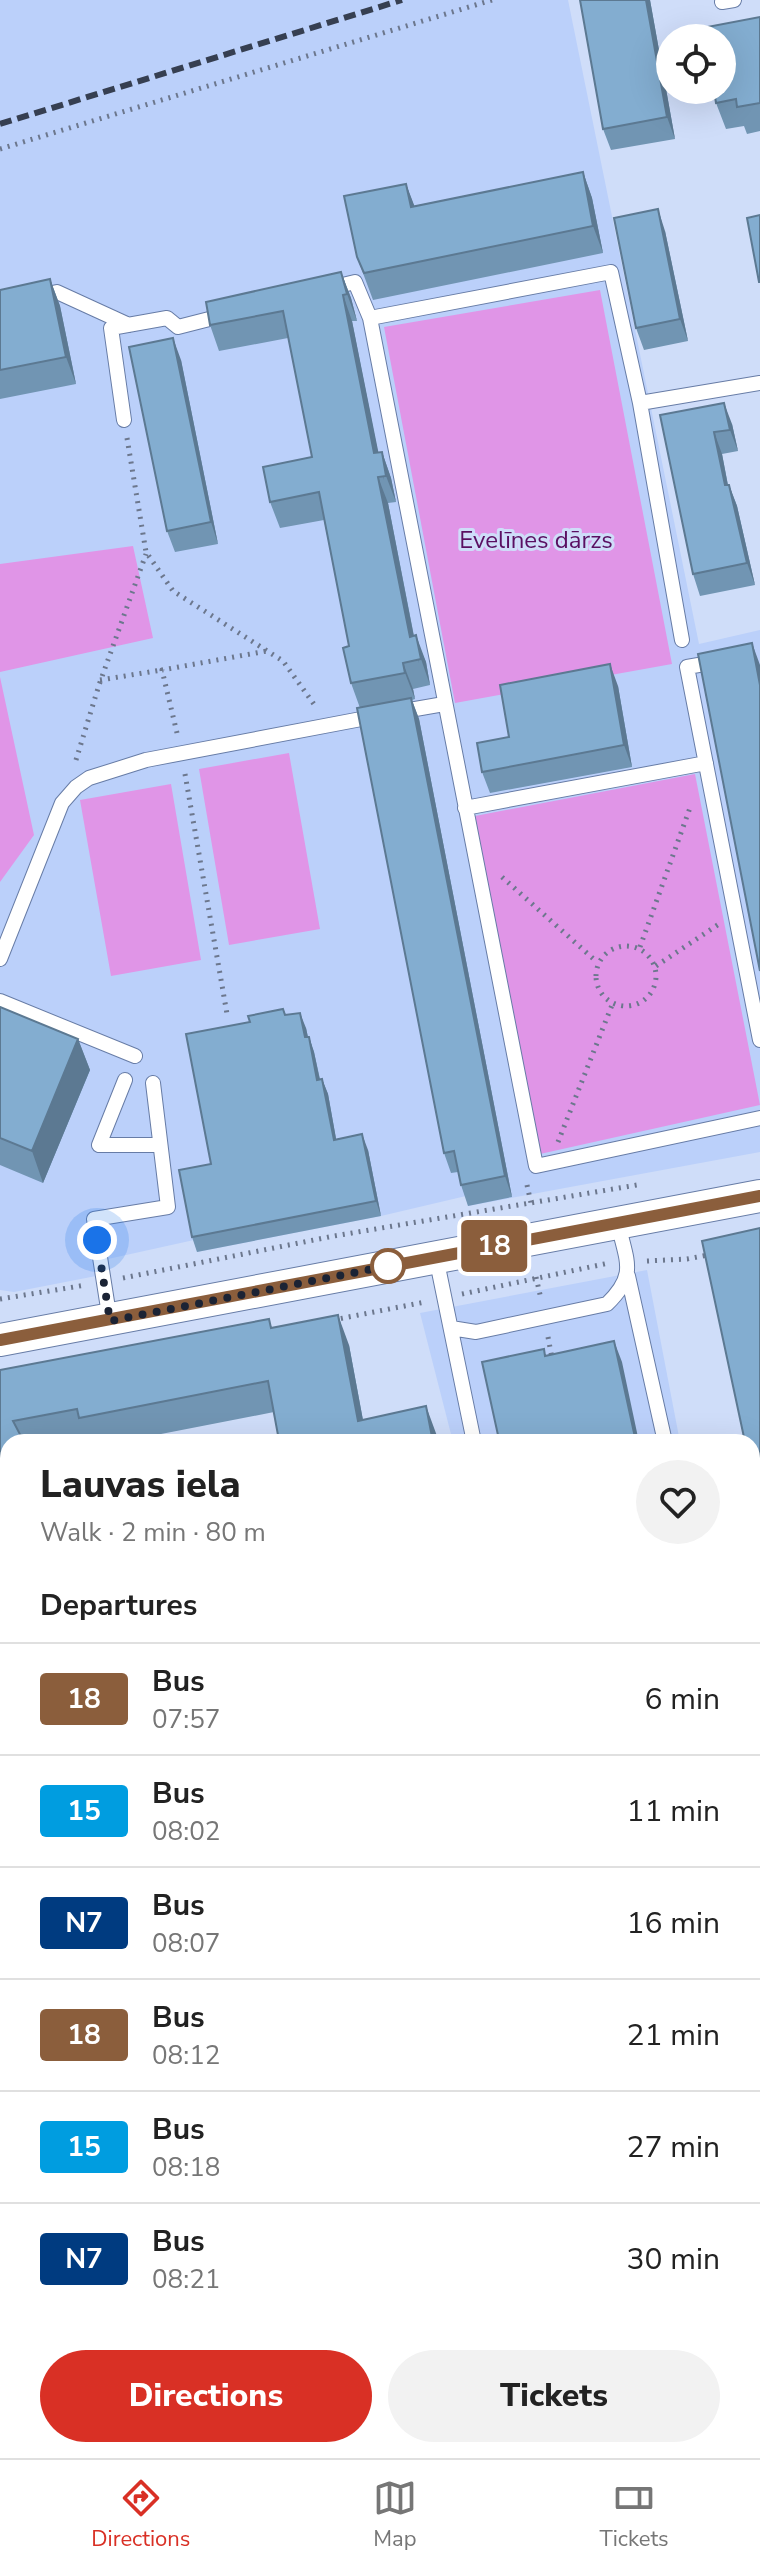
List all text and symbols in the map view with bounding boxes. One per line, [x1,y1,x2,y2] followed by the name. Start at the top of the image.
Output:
[656,24,736,104] map controls
[656,24,736,104] button: locate
[459,524,613,556] park label: Evelīnes dārzs
[77,1220,117,1260] your location
[458,1220,530,1272] line badge: 18
[477,1227,511,1265] text: 18
[371,1249,405,1283] unlabelled marker
[40,1459,241,1510] text: Lauvas iela
[636,1460,720,1544] button: heart
[40,1515,266,1550] text: Walk · 2 min · 80 m
[40,1585,197,1626] text: Departures
[152,1661,205,1702] text: Bus
[645,1679,720,1720] text: 6 min
[67,1680,101,1718] text: 18
[152,1702,220,1737] text: 07:57
[152,1773,205,1814] text: Bus
[627,1791,720,1832] text: 11 min
[67,1792,101,1830] text: 15
[152,1814,220,1849] text: 08:02
[152,1885,205,1926] text: Bus
[627,1903,720,1944] text: 16 min
[65,1904,103,1942] text: N7
[152,1926,220,1961] text: 08:07
[152,1997,205,2038] text: Bus
[627,2015,720,2056] text: 21 min
[67,2016,101,2054] text: 18
[152,2038,220,2073] text: 08:12
[152,2109,205,2150] text: Bus
[627,2127,720,2168] text: 27 min
[67,2128,101,2166] text: 15
[152,2150,220,2185] text: 08:18
[152,2221,205,2262] text: Bus
[627,2239,720,2280] text: 30 min
[65,2240,103,2278] text: N7
[152,2262,220,2297] text: 08:21
[40,2350,372,2442] button: Directions
[388,2350,720,2442] button: Tickets
[91,2476,190,2554] tab: Directions
[373,2476,417,2554] tab: Map
[599,2476,669,2554] tab: Tickets

